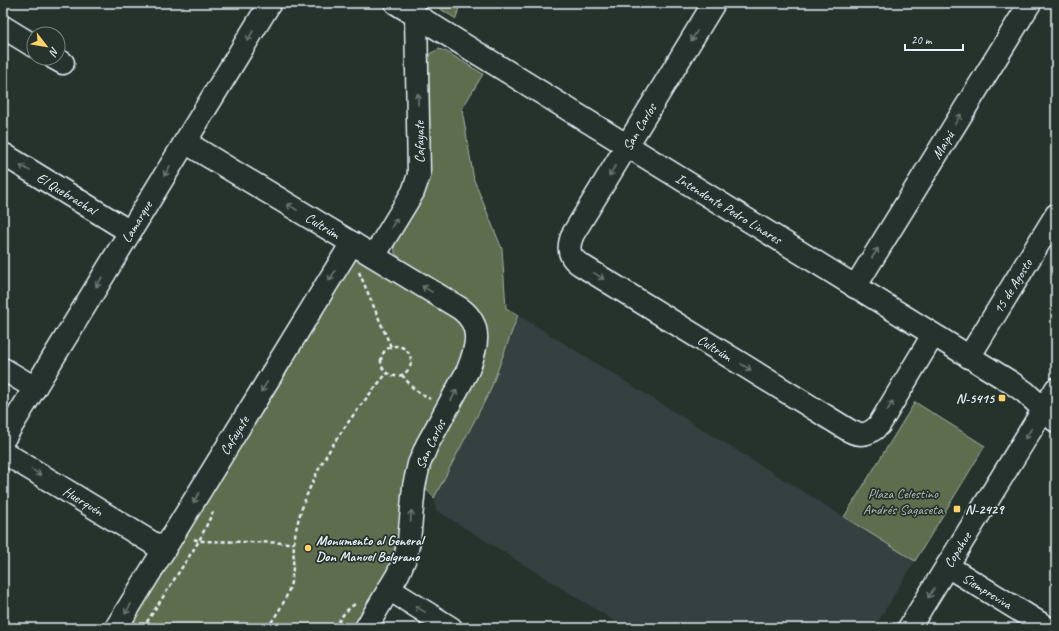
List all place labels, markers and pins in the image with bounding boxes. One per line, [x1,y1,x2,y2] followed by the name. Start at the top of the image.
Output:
[956,390,996,407] place label: N-5415
[997,393,1007,403] marker: N-5415
[965,501,1005,518] place label: N-2429
[952,504,962,514] marker: N-2429
[316,532,426,565] place label: Monumento al General Don Manuel Belgrano
[303,543,313,553] marker: Monumento al General Don Manuel Belgrano

